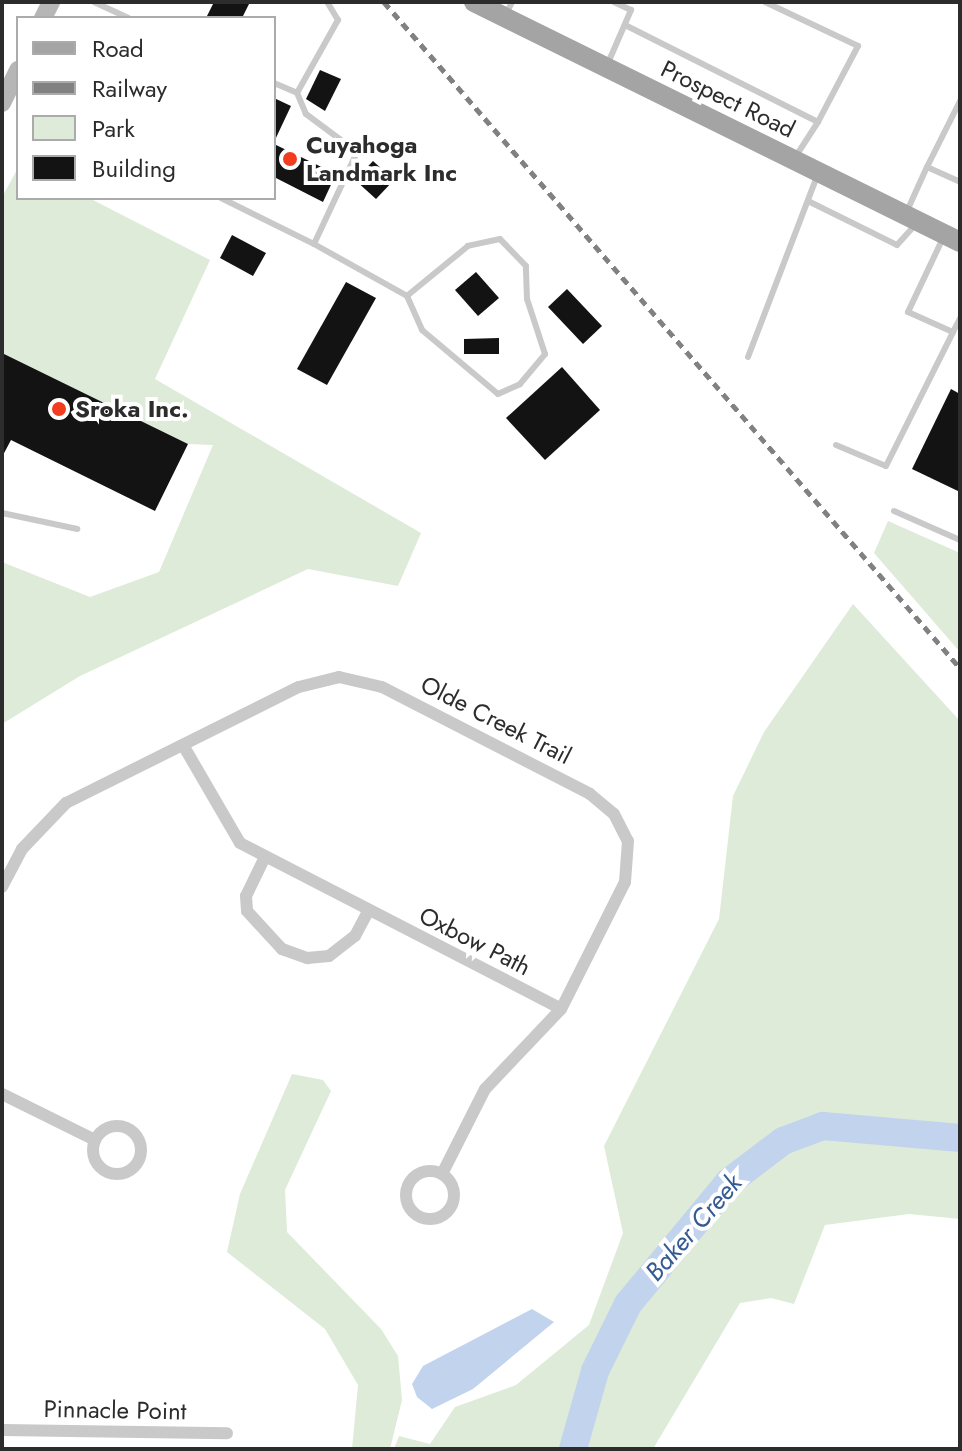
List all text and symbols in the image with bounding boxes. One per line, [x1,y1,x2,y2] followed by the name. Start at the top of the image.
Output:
[16,16,276,200] legend
[92,31,144,66] text: Road
[656,54,800,144] street label: Prospect Road
[92,71,167,106] text: Railway
[92,111,135,146] text: Park
[306,131,457,187] place label: Cuyahoga Landmark Inc
[281,150,299,168] marker: Cuyahoga Landmark Inc
[92,151,176,186] text: Building
[75,395,189,423] place label: Sroka Inc.
[50,400,68,418] marker: Sroka Inc.
[416,670,576,770] street label: Olde Creek Trail
[414,901,536,981] street label: Oxbow Path
[639,1168,749,1288] water label: Baker Creek
[43,1394,187,1426] street label: Pinnacle Point

